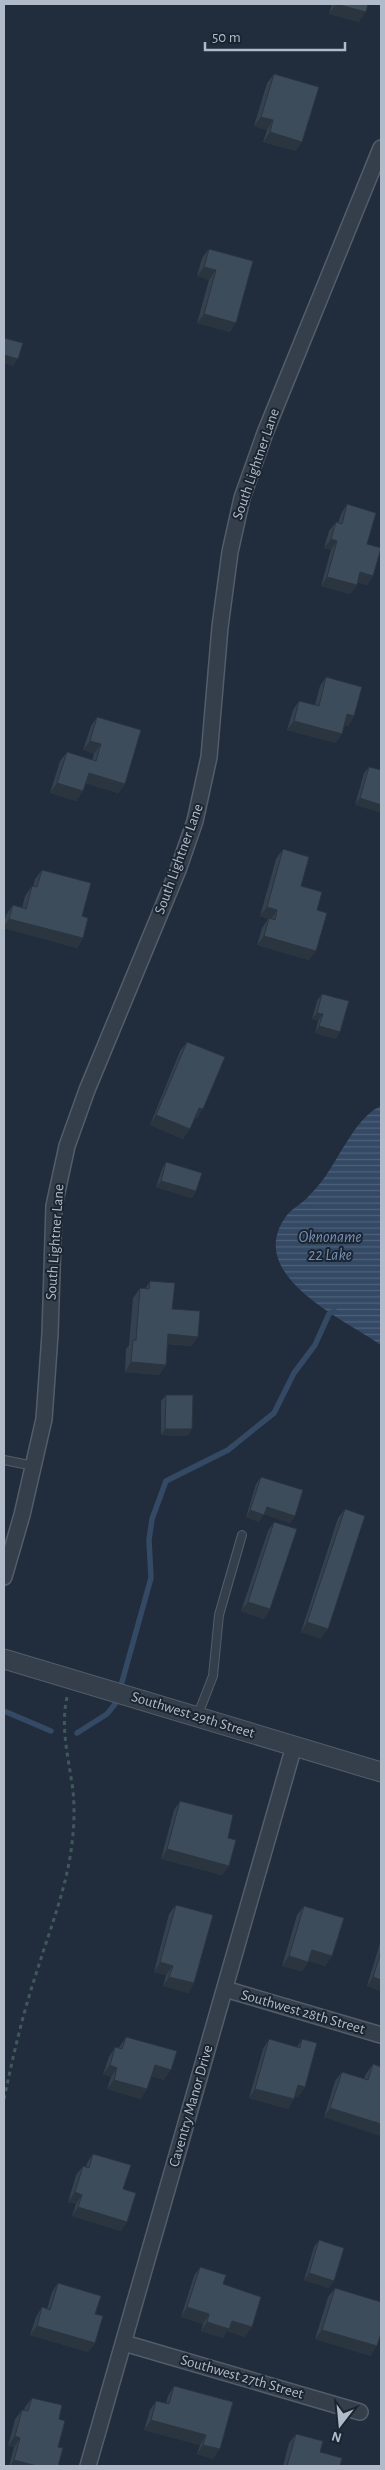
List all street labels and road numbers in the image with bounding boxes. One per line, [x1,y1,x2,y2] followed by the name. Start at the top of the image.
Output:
[230,407,282,521] street label: South Lightner Lane
[152,802,206,916] street label: South Lightner Lane
[43,1183,67,1301] street label: South Lightner Lane
[130,1689,257,1741] street label: Southwest 29th Street
[239,1987,367,2037] street label: Southwest 28th Street
[166,2043,216,2169] street label: Caventry Manor Drive
[179,2352,305,2402] street label: Southwest 27th Street

